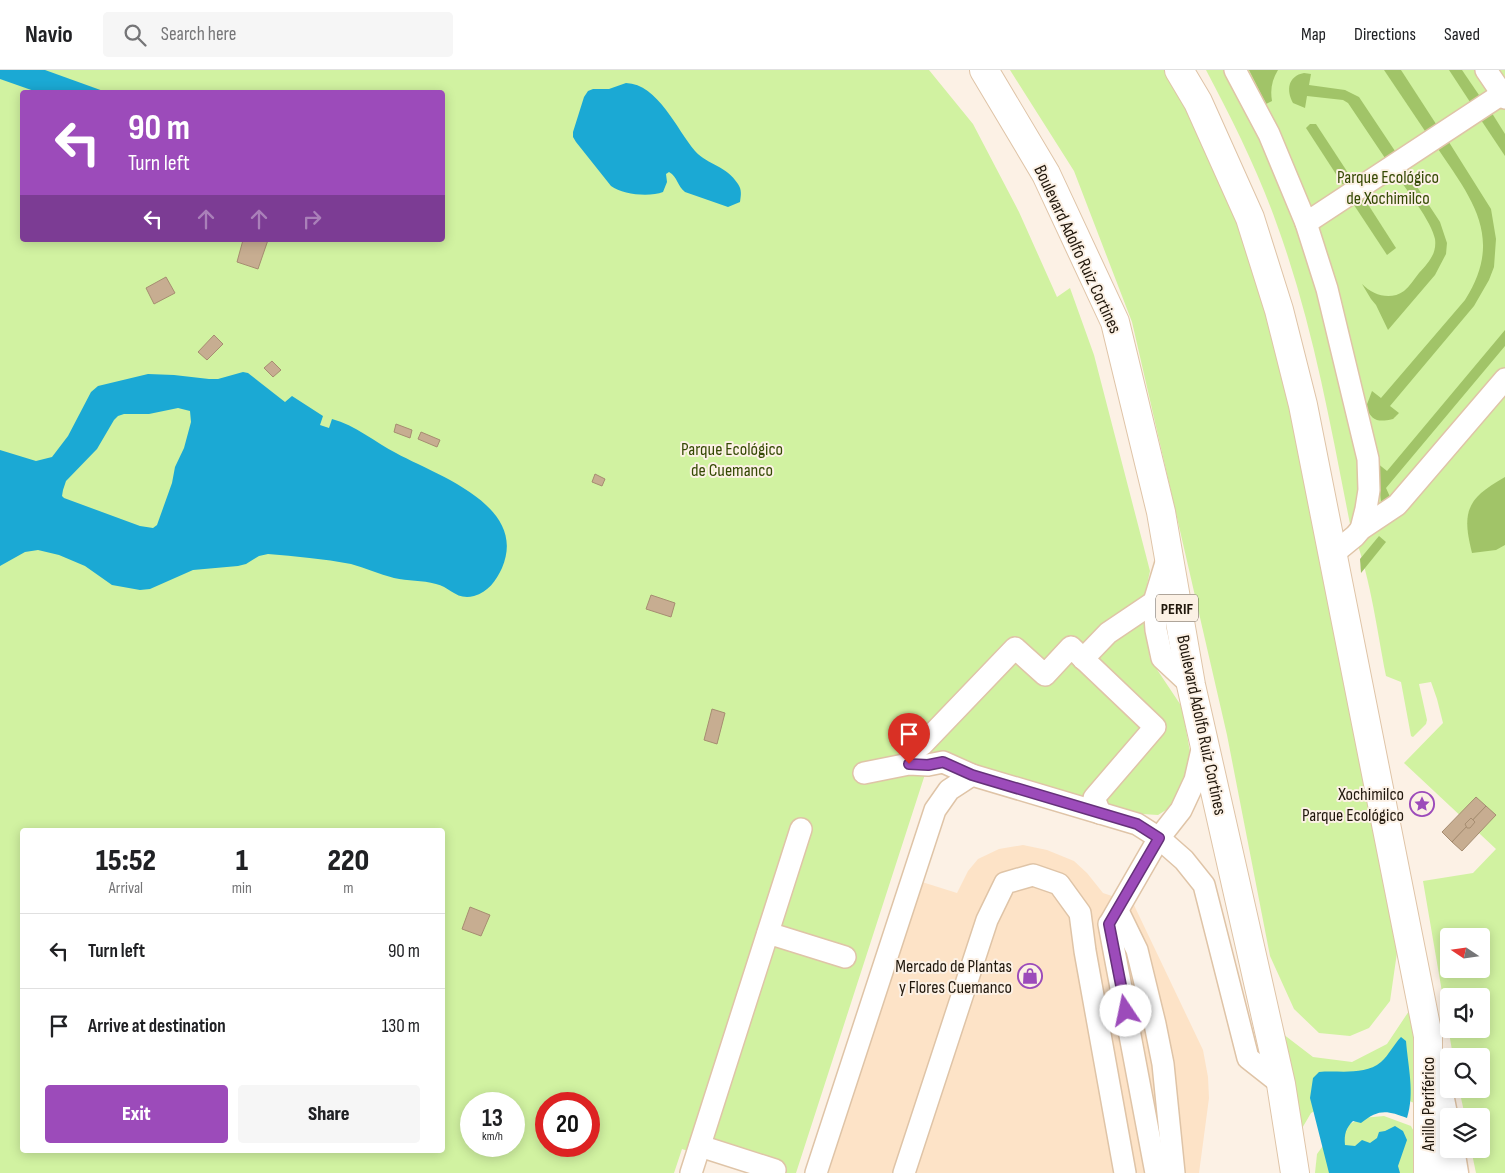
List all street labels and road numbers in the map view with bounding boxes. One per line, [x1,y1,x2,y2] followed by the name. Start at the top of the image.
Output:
[1029,162,1126,337] street label: Boulevard Adolfo Ruiz Cortines
[1156,594,1198,622] road number: PERIF
[1172,633,1231,817] street label: Boulevard Adolfo Ruiz Cortines
[1418,1057,1439,1152] street label: Anillo Periférico

